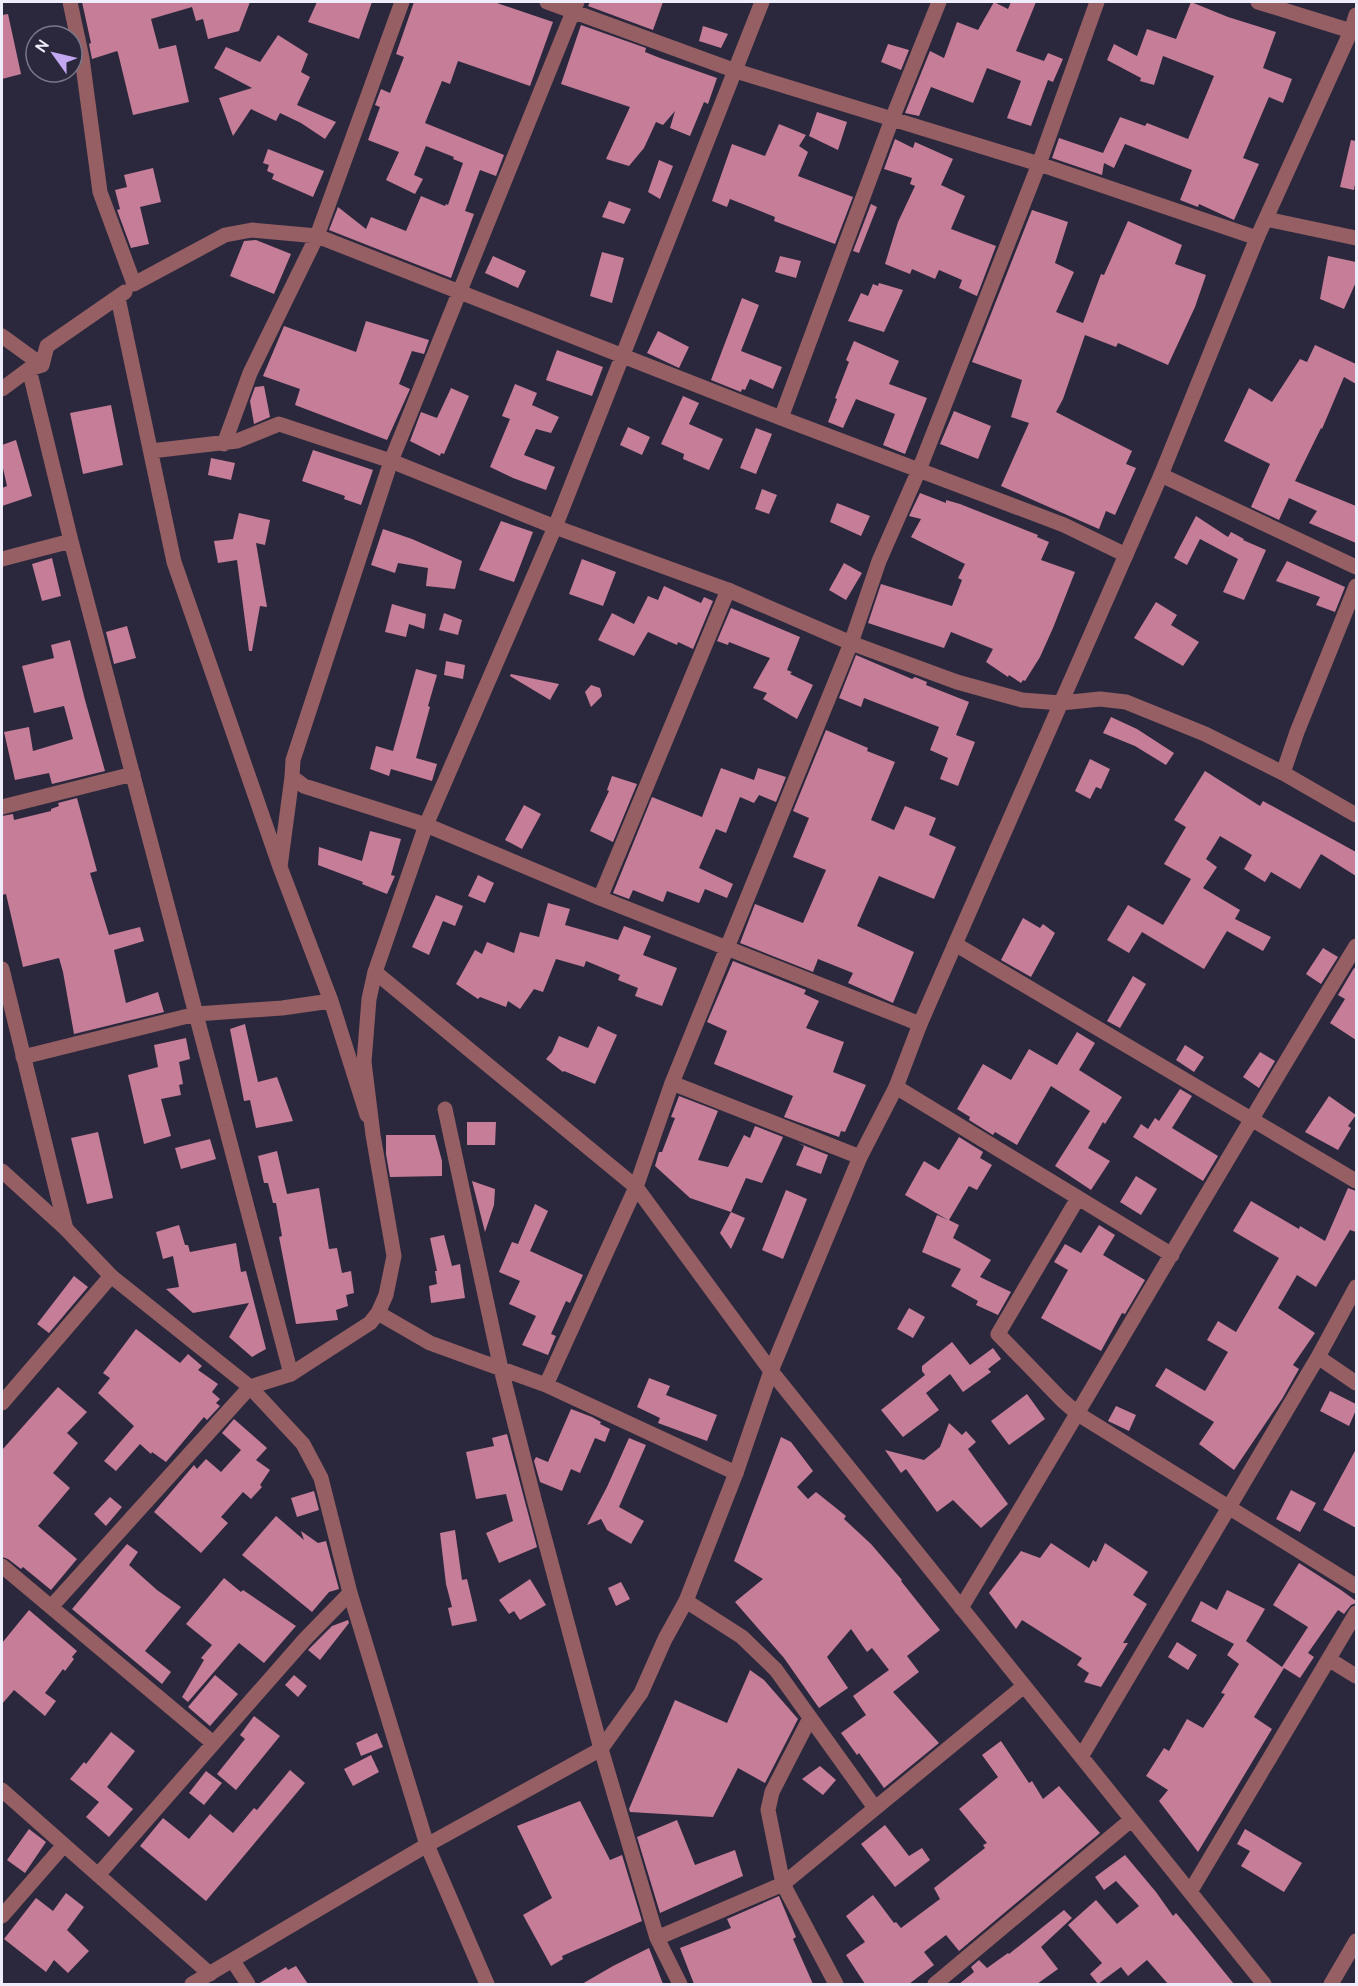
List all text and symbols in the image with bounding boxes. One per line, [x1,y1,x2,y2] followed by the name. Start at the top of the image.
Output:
[24,24,84,84] north arrow
[31,36,53,56] text: N

